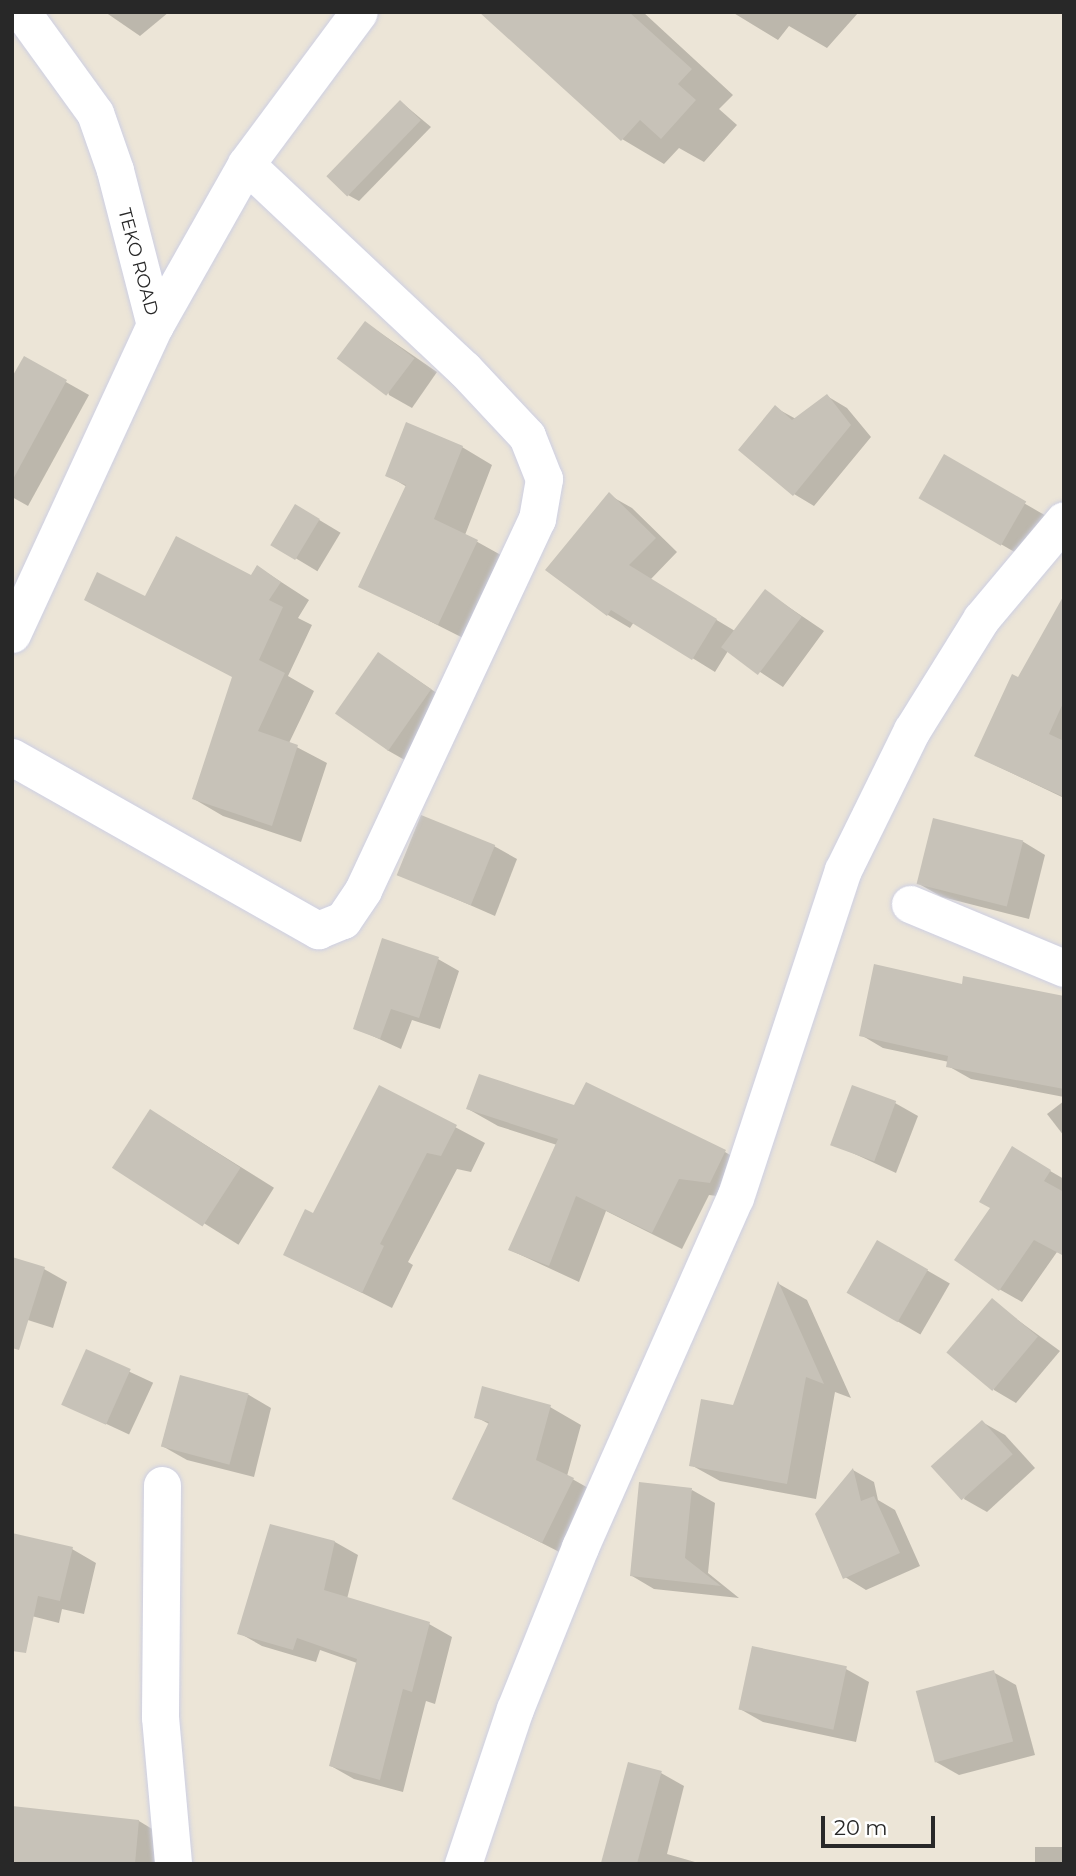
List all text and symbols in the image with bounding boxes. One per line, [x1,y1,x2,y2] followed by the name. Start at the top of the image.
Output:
[113,206,163,318] street label: TEKO ROAD
[824,1802,938,1846] scale bar
[834,1815,888,1840] text: 20 m

